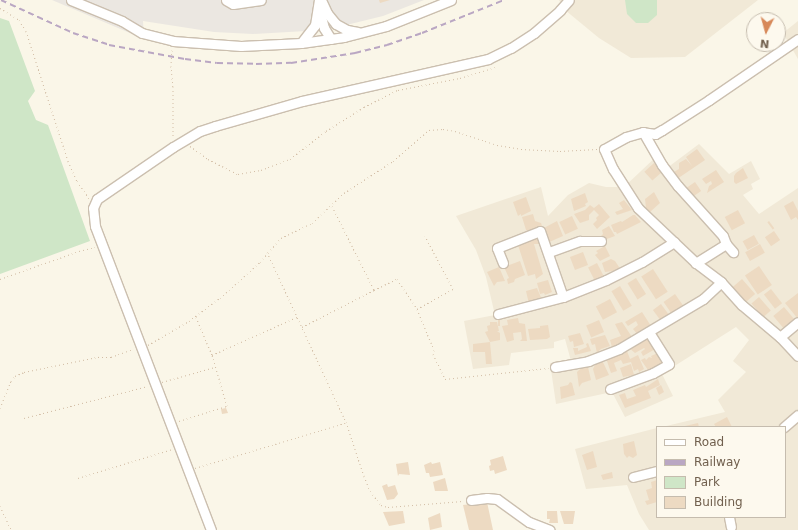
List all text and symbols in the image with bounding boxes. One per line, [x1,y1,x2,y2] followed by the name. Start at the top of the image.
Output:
[746,12,786,52] north arrow
[760,36,770,50] text: N
[656,426,786,518] legend
[694,435,724,449] text: Road
[694,455,740,469] text: Railway
[694,475,720,489] text: Park
[694,495,743,509] text: Building

